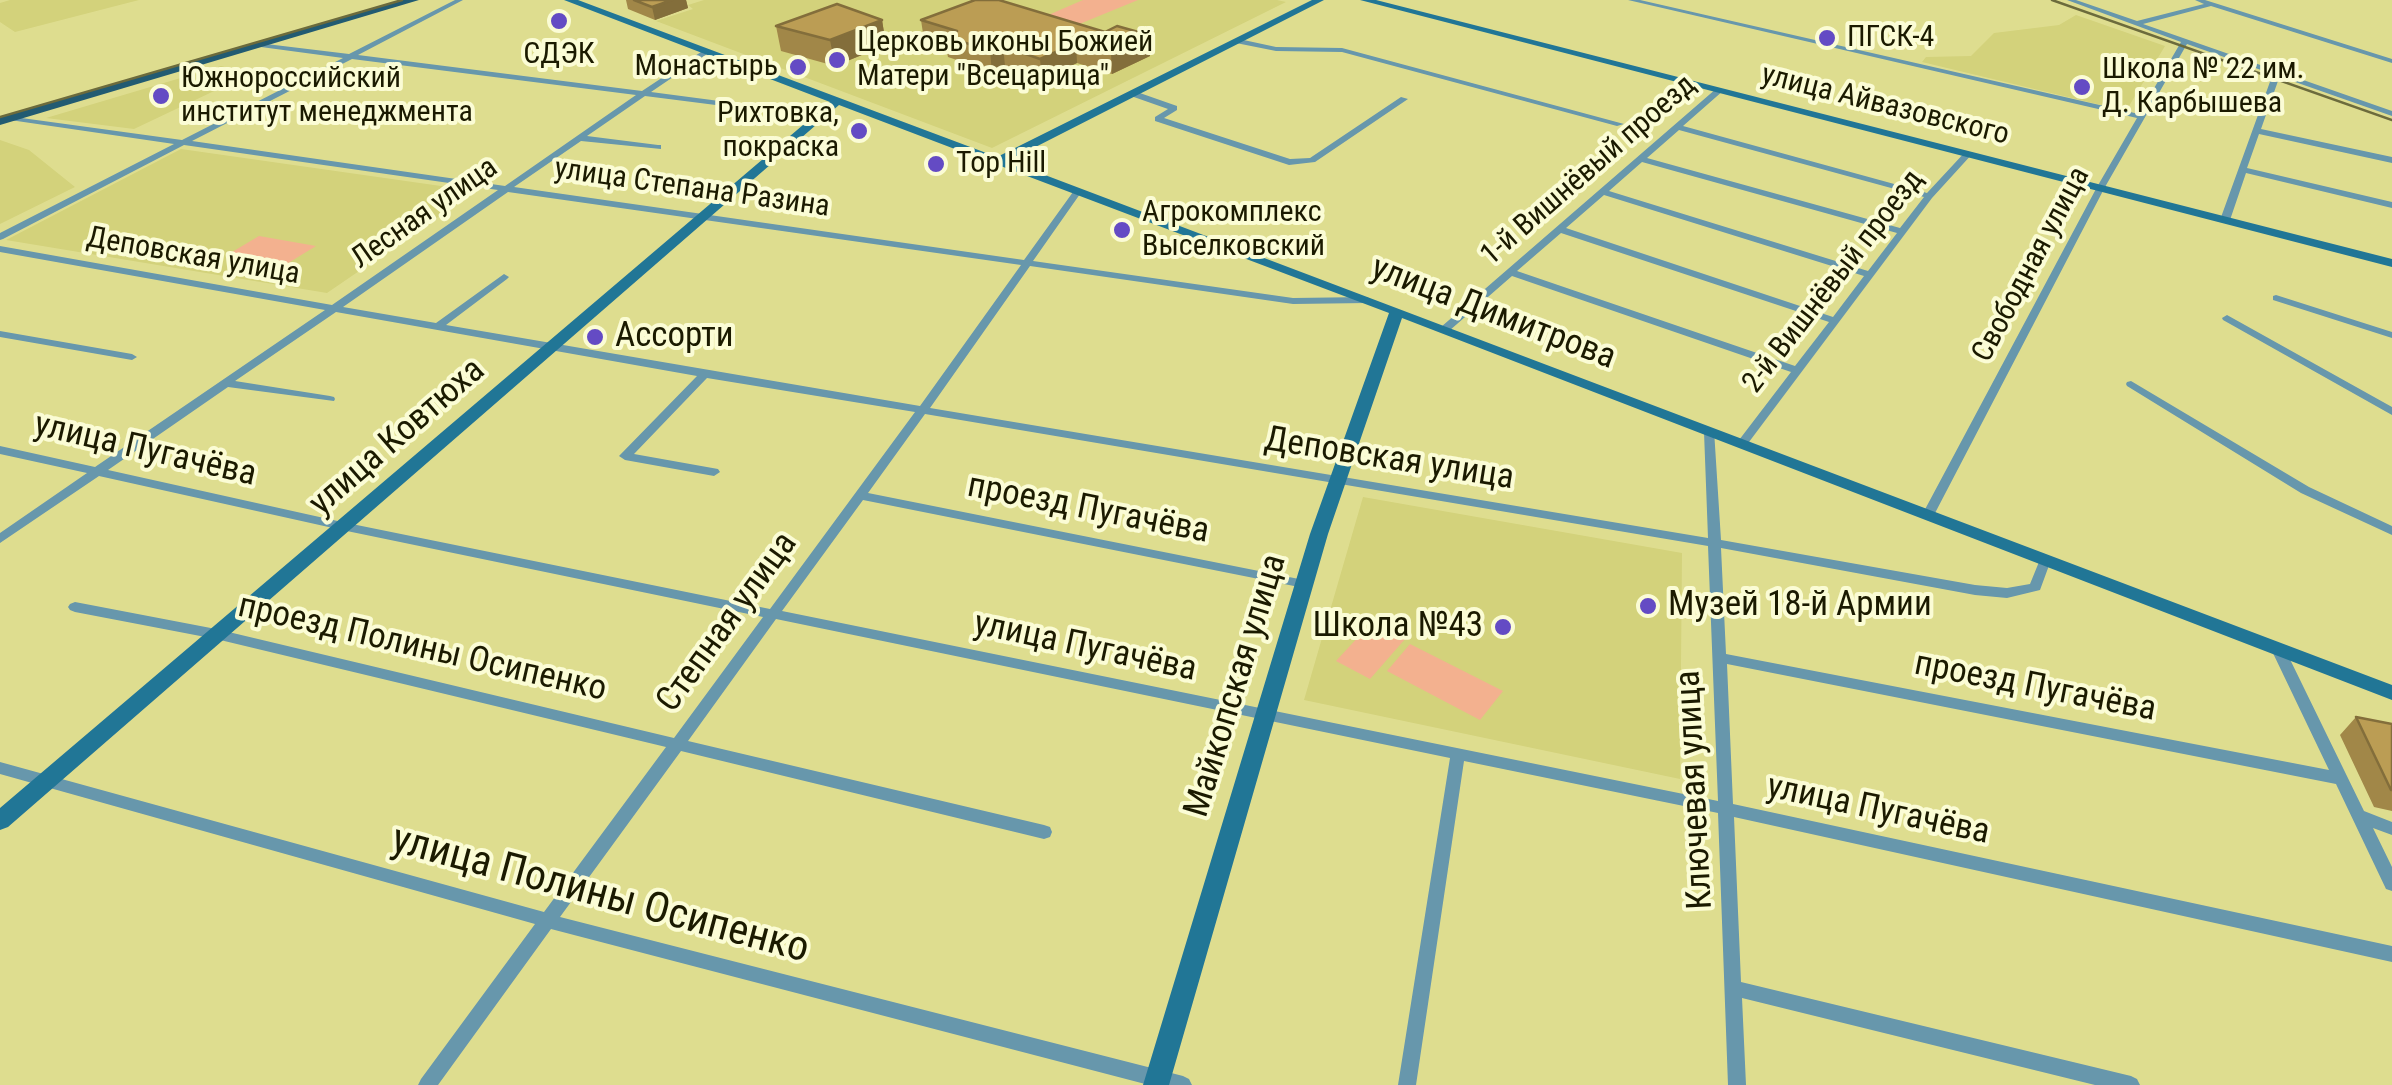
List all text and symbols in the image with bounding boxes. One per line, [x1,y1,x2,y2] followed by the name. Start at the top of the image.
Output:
[548,10,570,32] marker: СДЭК
[1847,20,1934,56] place label: ПГСК-4
[857,25,1153,96] place label: Церковь иконы Божией Матери "Всецарица"
[1816,27,1838,49] marker: ПГСК-4
[523,37,595,73] place label: СДЭК
[634,49,778,85] place label: Монастырь
[826,49,848,71] marker: Церковь иконы Божией Матери "Всецарица"
[2102,52,2304,122] place label: Школа № 22 им. Д. Карбышева
[787,56,809,78] marker: Монастырь
[1757,58,2013,154] street label: улица Айвазовского
[181,61,473,132] place label: Южнороссийский институт менеджмента
[1474,68,1704,274] street label: 1-й Вишнёвый проезд
[2071,76,2093,98] marker: Школа № 22 им. Д. Карбышева
[150,85,172,107] marker: Южнороссийский институт менеджмента
[717,96,839,166] place label: Рихтовка, покраска
[848,120,870,142] marker: Рихтовка, покраска
[956,146,1046,182] place label: Top Hill
[345,151,505,277] street label: Лесная улица
[552,152,832,226] street label: улица Степана Разина
[925,153,947,175] marker: Top Hill
[1966,161,2098,369] street label: Свободная улица
[1736,163,1932,401] street label: 2-й Вишнёвый проезд
[1142,195,1325,266] place label: Агрокомплекс Выселковский
[1111,219,1133,241] marker: Агрокомплекс Выселковский
[84,221,302,293] street label: Деповская улица
[1365,248,1621,380] street label: улица Димитрова
[615,316,734,358] place label: Ассорти
[584,326,606,348] marker: Ассорти
[302,351,494,525] street label: улица Ковтюха
[30,405,260,497] street label: улица Пугачёва
[1261,420,1517,500] street label: Деповская улица
[964,466,1212,554] street label: проезд Пугачёва
[649,525,807,721] street label: Степная улица
[1177,550,1297,822] street label: Майкопская улица
[1668,585,1932,627] place label: Музей 18-й Армии
[234,586,610,712] street label: проезд Полины Осипенко
[1637,595,1659,617] marker: Музей 18-й Армии
[970,604,1200,692] street label: улица Пугачёва
[1312,606,1483,648] place label: Школа №43
[1492,616,1514,638] marker: Школа №43
[1911,644,2159,732] street label: проезд Пугачёва
[1669,669,1723,911] street label: Ключевая улица
[1763,767,1993,855] street label: улица Пугачёва
[386,816,814,976] street label: улица Полины Осипенко

